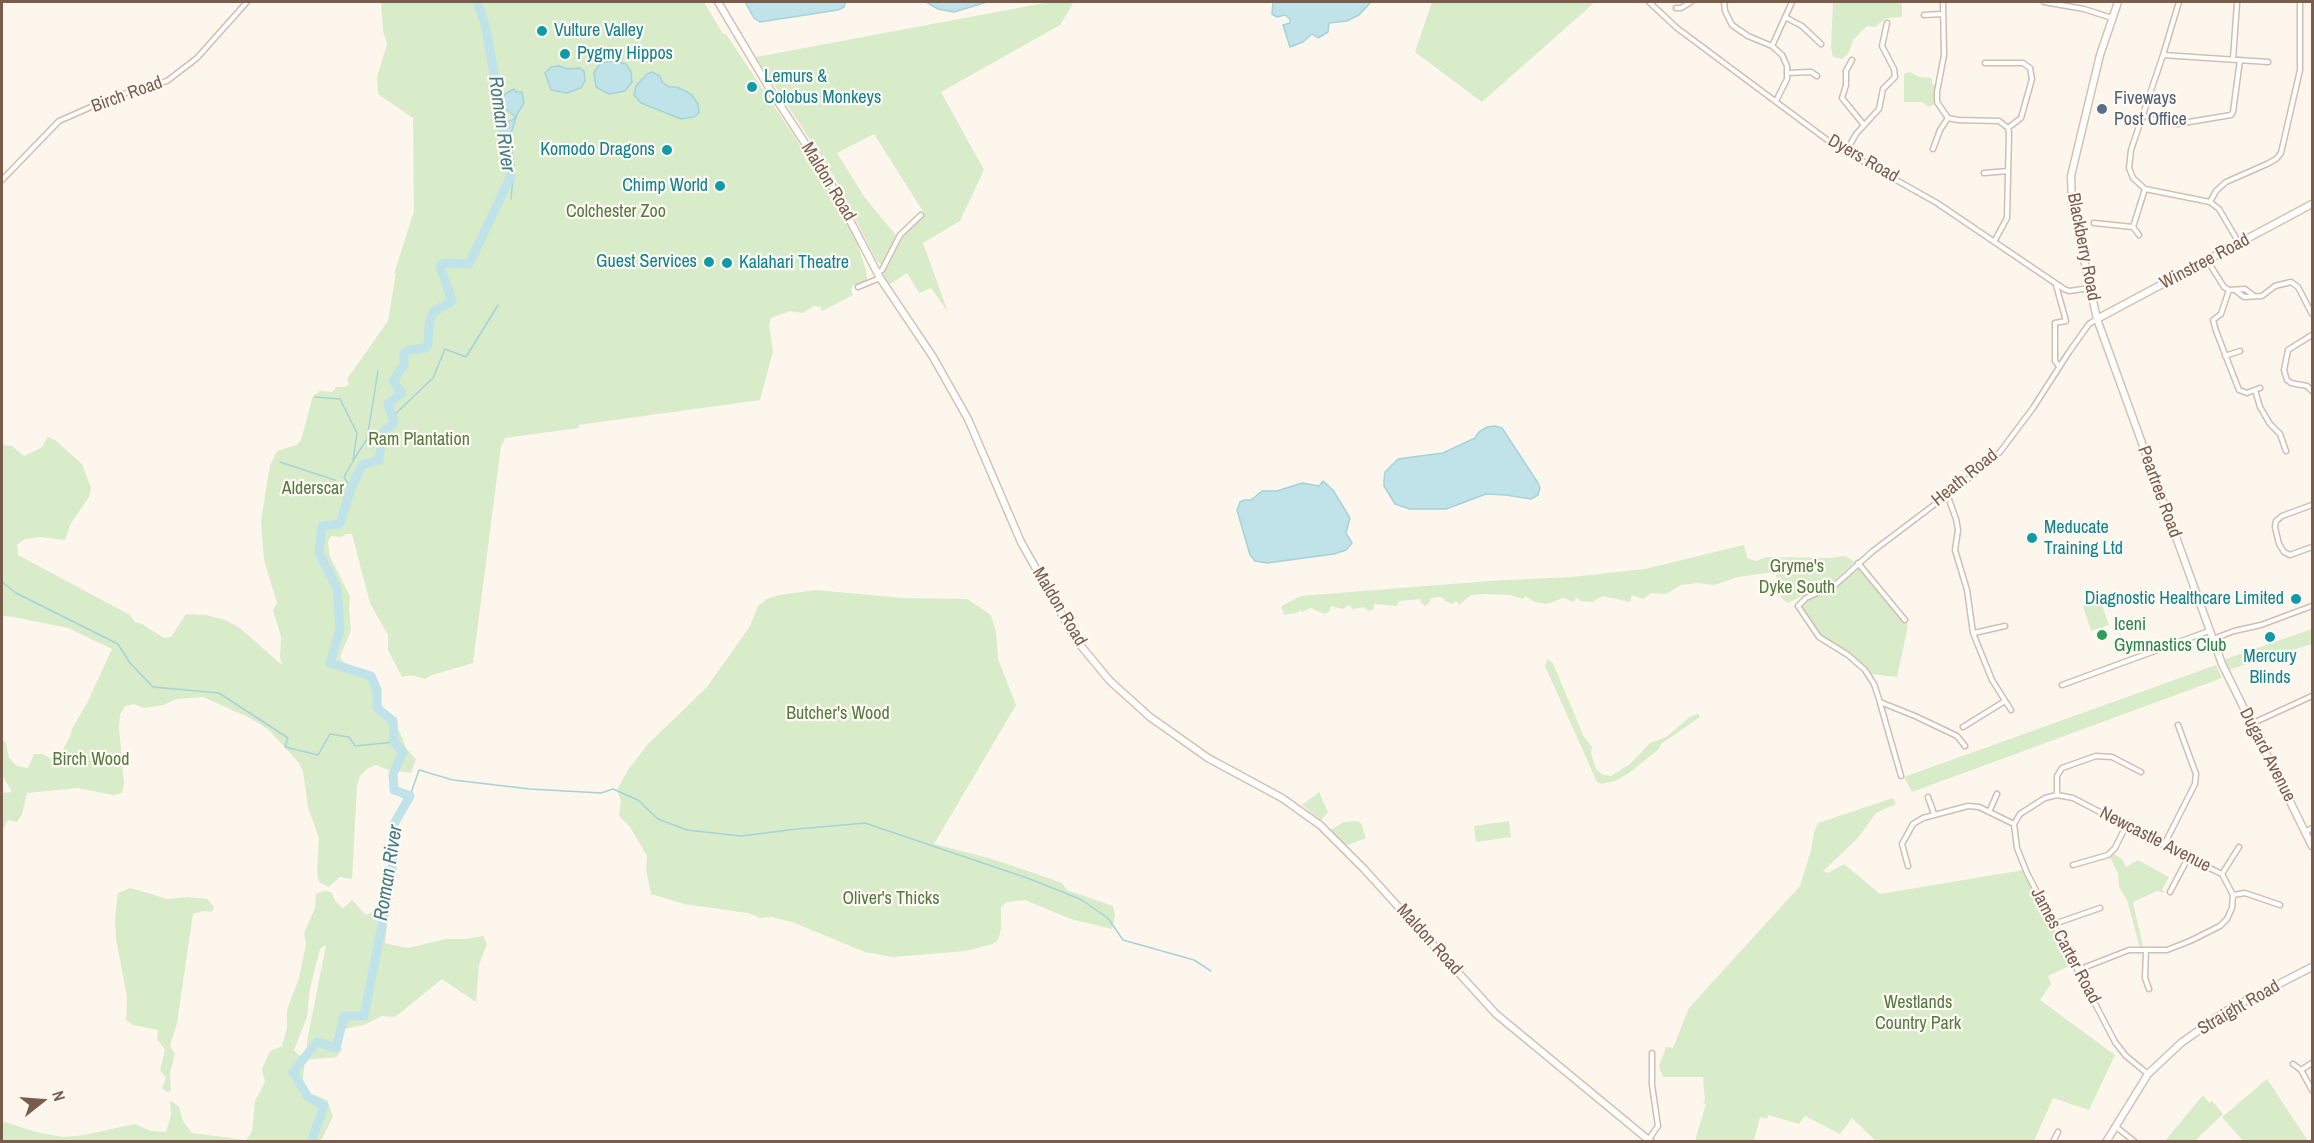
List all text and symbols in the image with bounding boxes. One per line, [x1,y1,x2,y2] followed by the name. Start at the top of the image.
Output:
[554,20,643,42] place label: Vulture Valley
[535,24,549,38] marker: Vulture Valley
[577,43,673,65] place label: Pygmy Hippos
[558,47,572,61] marker: Pygmy Hippos
[764,66,881,109] place label: Lemurs & Colobus Monkeys
[89,72,165,118] street label: Birch Road
[482,75,520,173] water label: Roman River
[745,80,759,94] marker: Lemurs & Colobus Monkeys
[2114,88,2187,130] place label: Fiveways Post Office
[2095,102,2109,116] marker: Fiveways Post Office
[1824,130,1902,188] street label: Dyers Road
[540,139,655,161] place label: Komodo Dragons
[796,139,860,225] street label: Maldon Road
[660,143,674,157] marker: Komodo Dragons
[622,175,708,197] place label: Chimp World
[713,179,727,193] marker: Chimp World
[2062,191,2104,303] street label: Blackberry Road
[566,201,666,223] park label: Colchester Zoo
[2156,229,2254,295] street label: Winstree Road
[596,251,697,273] place label: Guest Services
[739,252,849,274] place label: Kalahari Theatre
[702,255,716,269] marker: Guest Services
[720,256,734,270] marker: Kalahari Theatre
[368,429,470,451] park label: Ram Plantation
[2132,443,2186,541] street label: Peartree Road
[1928,445,2002,511] street label: Heath Road
[282,478,344,500] park label: Alderscar
[2044,517,2123,560] place label: Meducate Training Ltd
[2025,531,2039,545] marker: Meducate Training Ltd
[1759,556,1835,598] park label: Gryme's Dyke South
[1027,564,1091,650] street label: Maldon Road
[2085,588,2284,610] place label: Diagnostic Healthcare Limited
[2289,592,2303,606] marker: Diagnostic Healthcare Limited
[2114,614,2226,656] place label: Iceni Gymnastics Club
[2095,628,2109,642] marker: Iceni Gymnastics Club
[2263,630,2277,644] marker: Mercury Blinds
[2243,646,2297,688] place label: Mercury Blinds
[786,703,890,725] park label: Butcher's Wood
[2234,705,2300,805] street label: Dugard Avenue
[53,749,129,771] park label: Birch Wood
[2096,803,2214,877] street label: Newcastle Avenue
[370,823,408,923] water label: Roman River
[2025,884,2105,1008] street label: James Carter Road
[842,888,940,910] park label: Oliver's Thicks
[1392,900,1466,980] street label: Maldon Road
[2194,976,2284,1040] street label: Straight Road
[1875,992,1961,1034] park label: Westlands Country Park
[12,1071,72,1131] north arrow
[47,1088,71,1103] text: N

